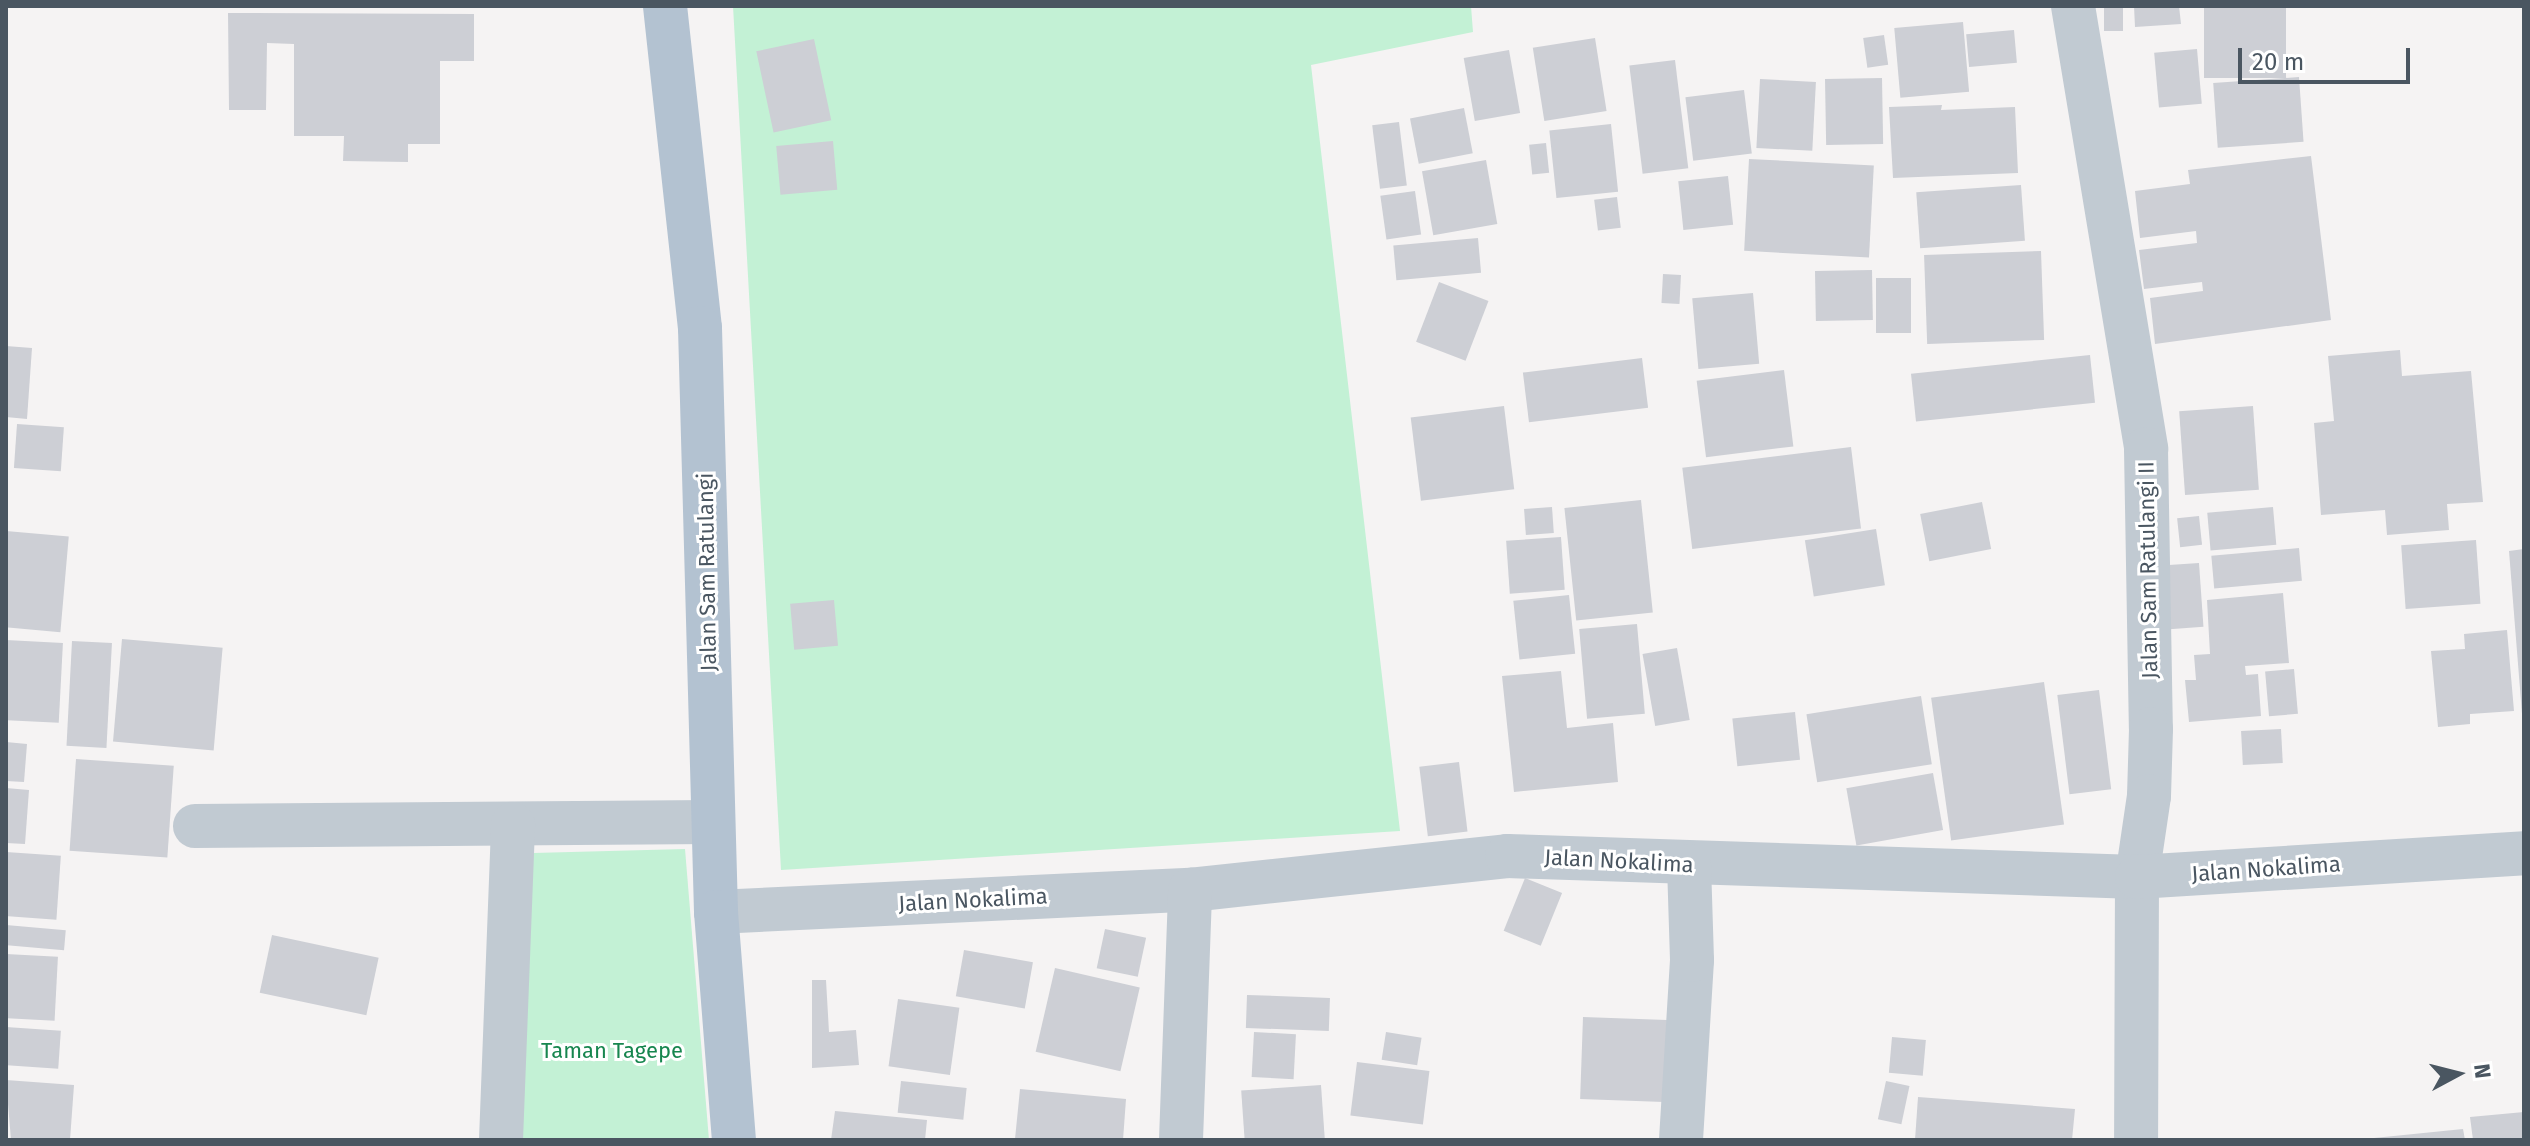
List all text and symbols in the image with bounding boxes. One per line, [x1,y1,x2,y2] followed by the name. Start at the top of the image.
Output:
[2242,32,2414,82] scale bar
[2252,48,2304,76] text: 20 m
[2133,461,2163,679] street label: Jalan Sam Ratulangi II
[692,472,722,672] street label: Jalan Sam Ratulangi
[1544,844,1694,878] street label: Jalan Nokalima
[2191,851,2341,887] street label: Jalan Nokalima
[898,883,1048,917] street label: Jalan Nokalima
[2418,1034,2498,1114] north arrow
[541,1038,683,1064] park label: Taman Tagepe
[2468,1062,2497,1080] text: N

